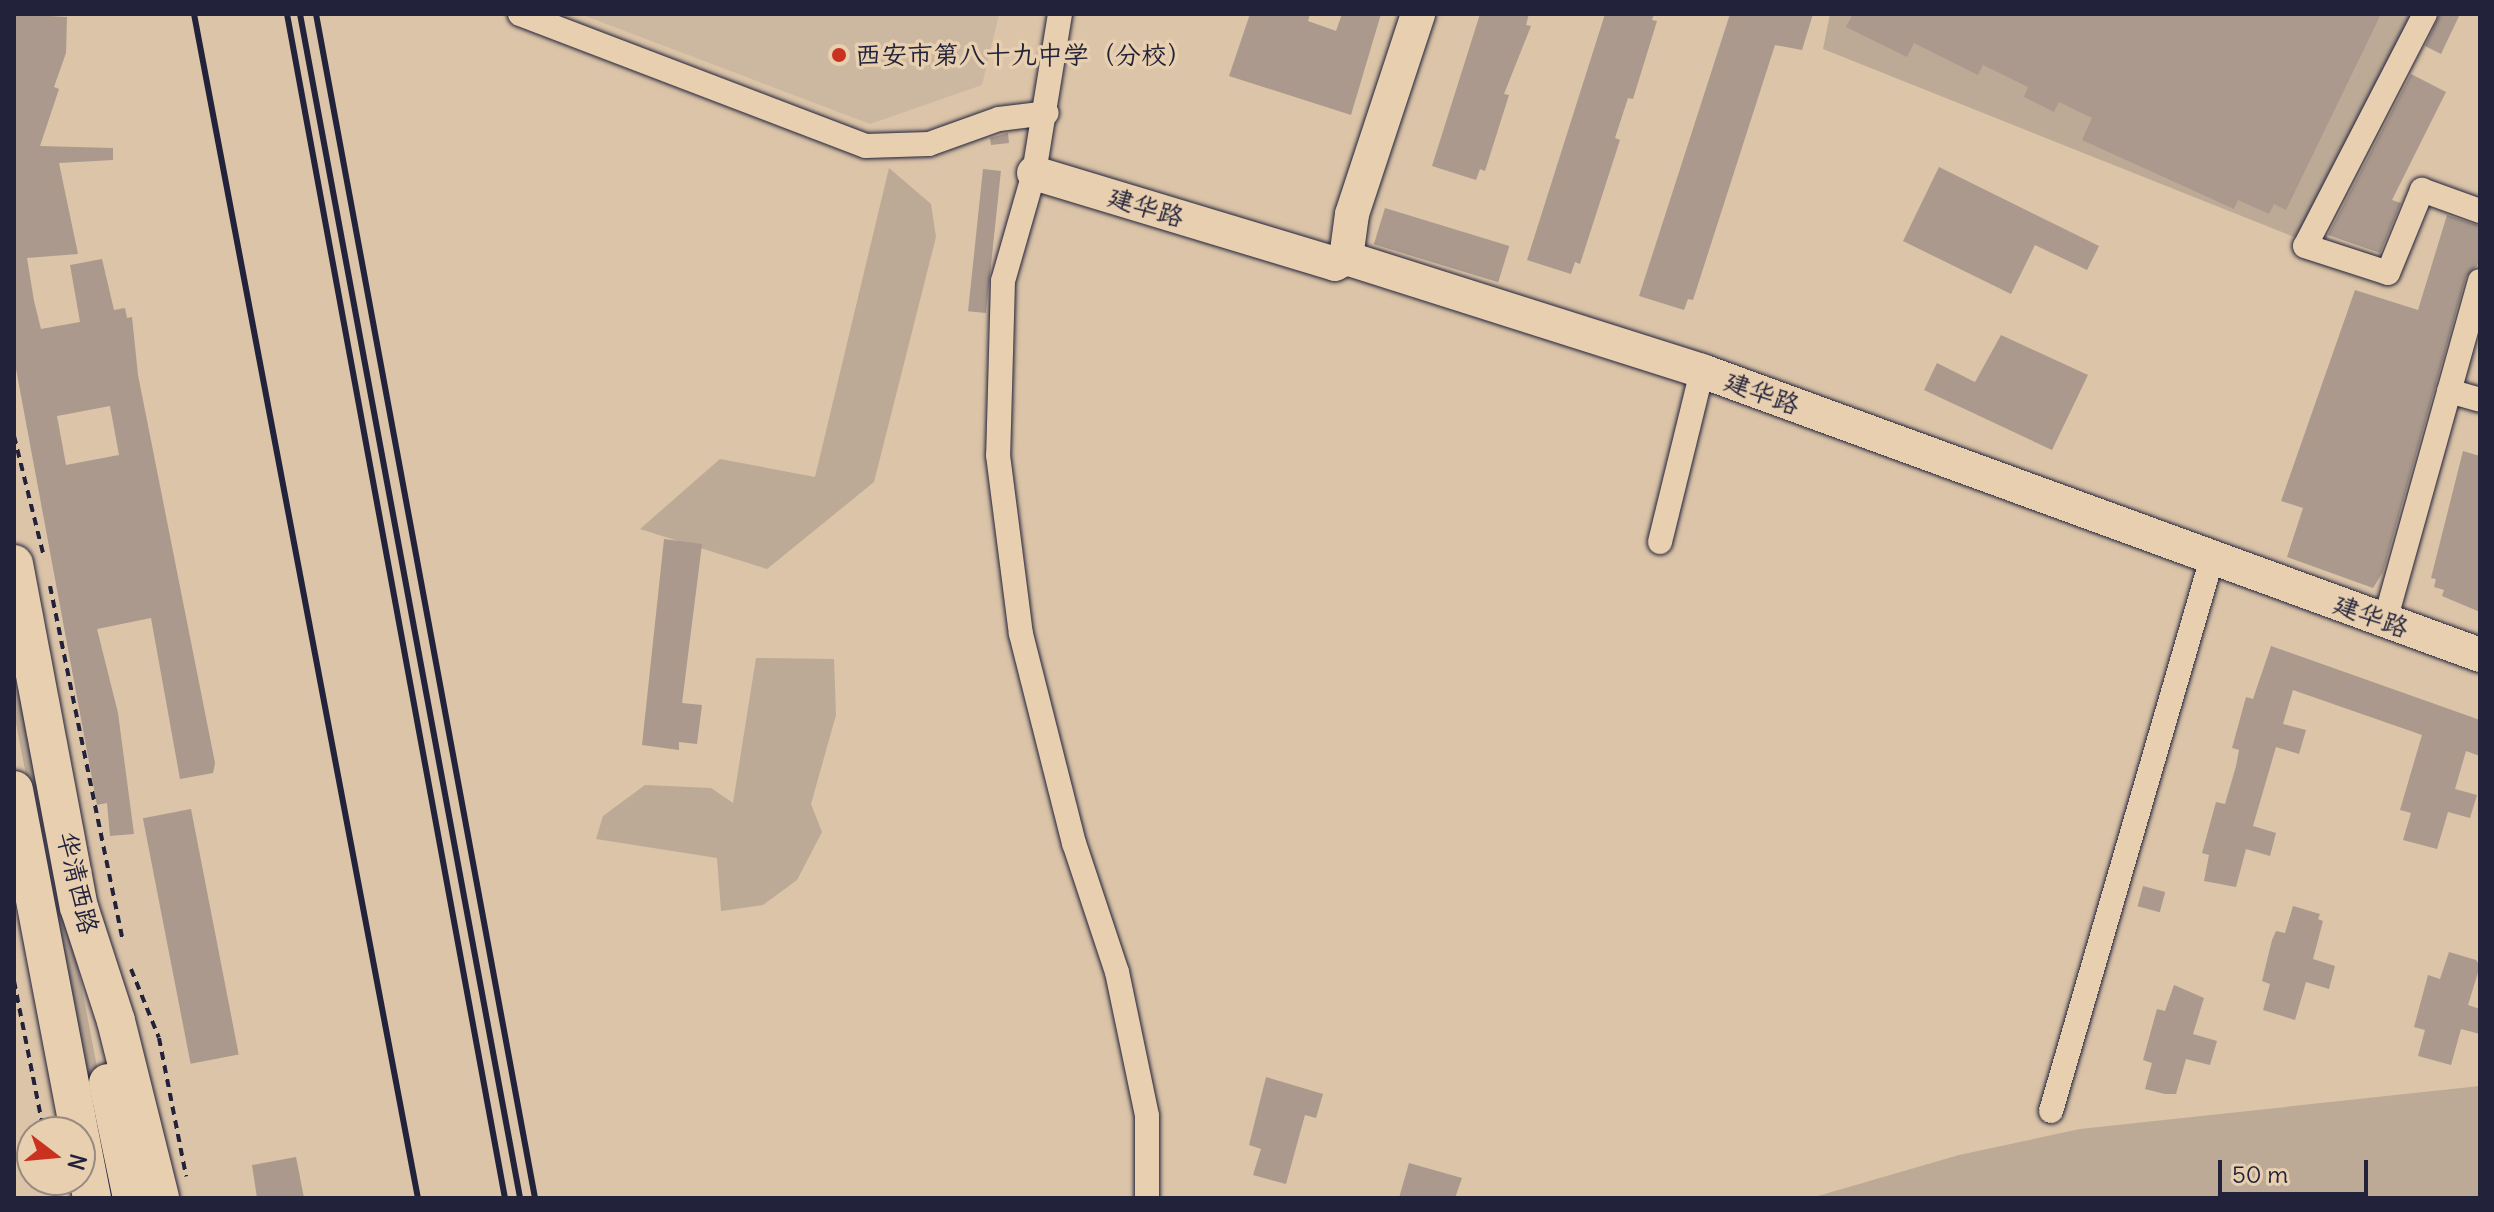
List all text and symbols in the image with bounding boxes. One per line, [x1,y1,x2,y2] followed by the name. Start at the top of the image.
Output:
[855,39,1193,71] place label: 西安市第八十九中学（分校）
[830,46,848,64] marker: 西安市第八十九中学（分校）
[1104,181,1188,233] street label: 建华路
[1720,365,1804,421] street label: 建华路
[2329,588,2413,644] street label: 建华路
[51,829,105,937] street label: 华清西路
[16,1116,96,1196] north arrow
[2222,1144,2372,1194] scale bar
[62,1151,93,1173] text: N
[2232,1159,2288,1189] text: 50 m

